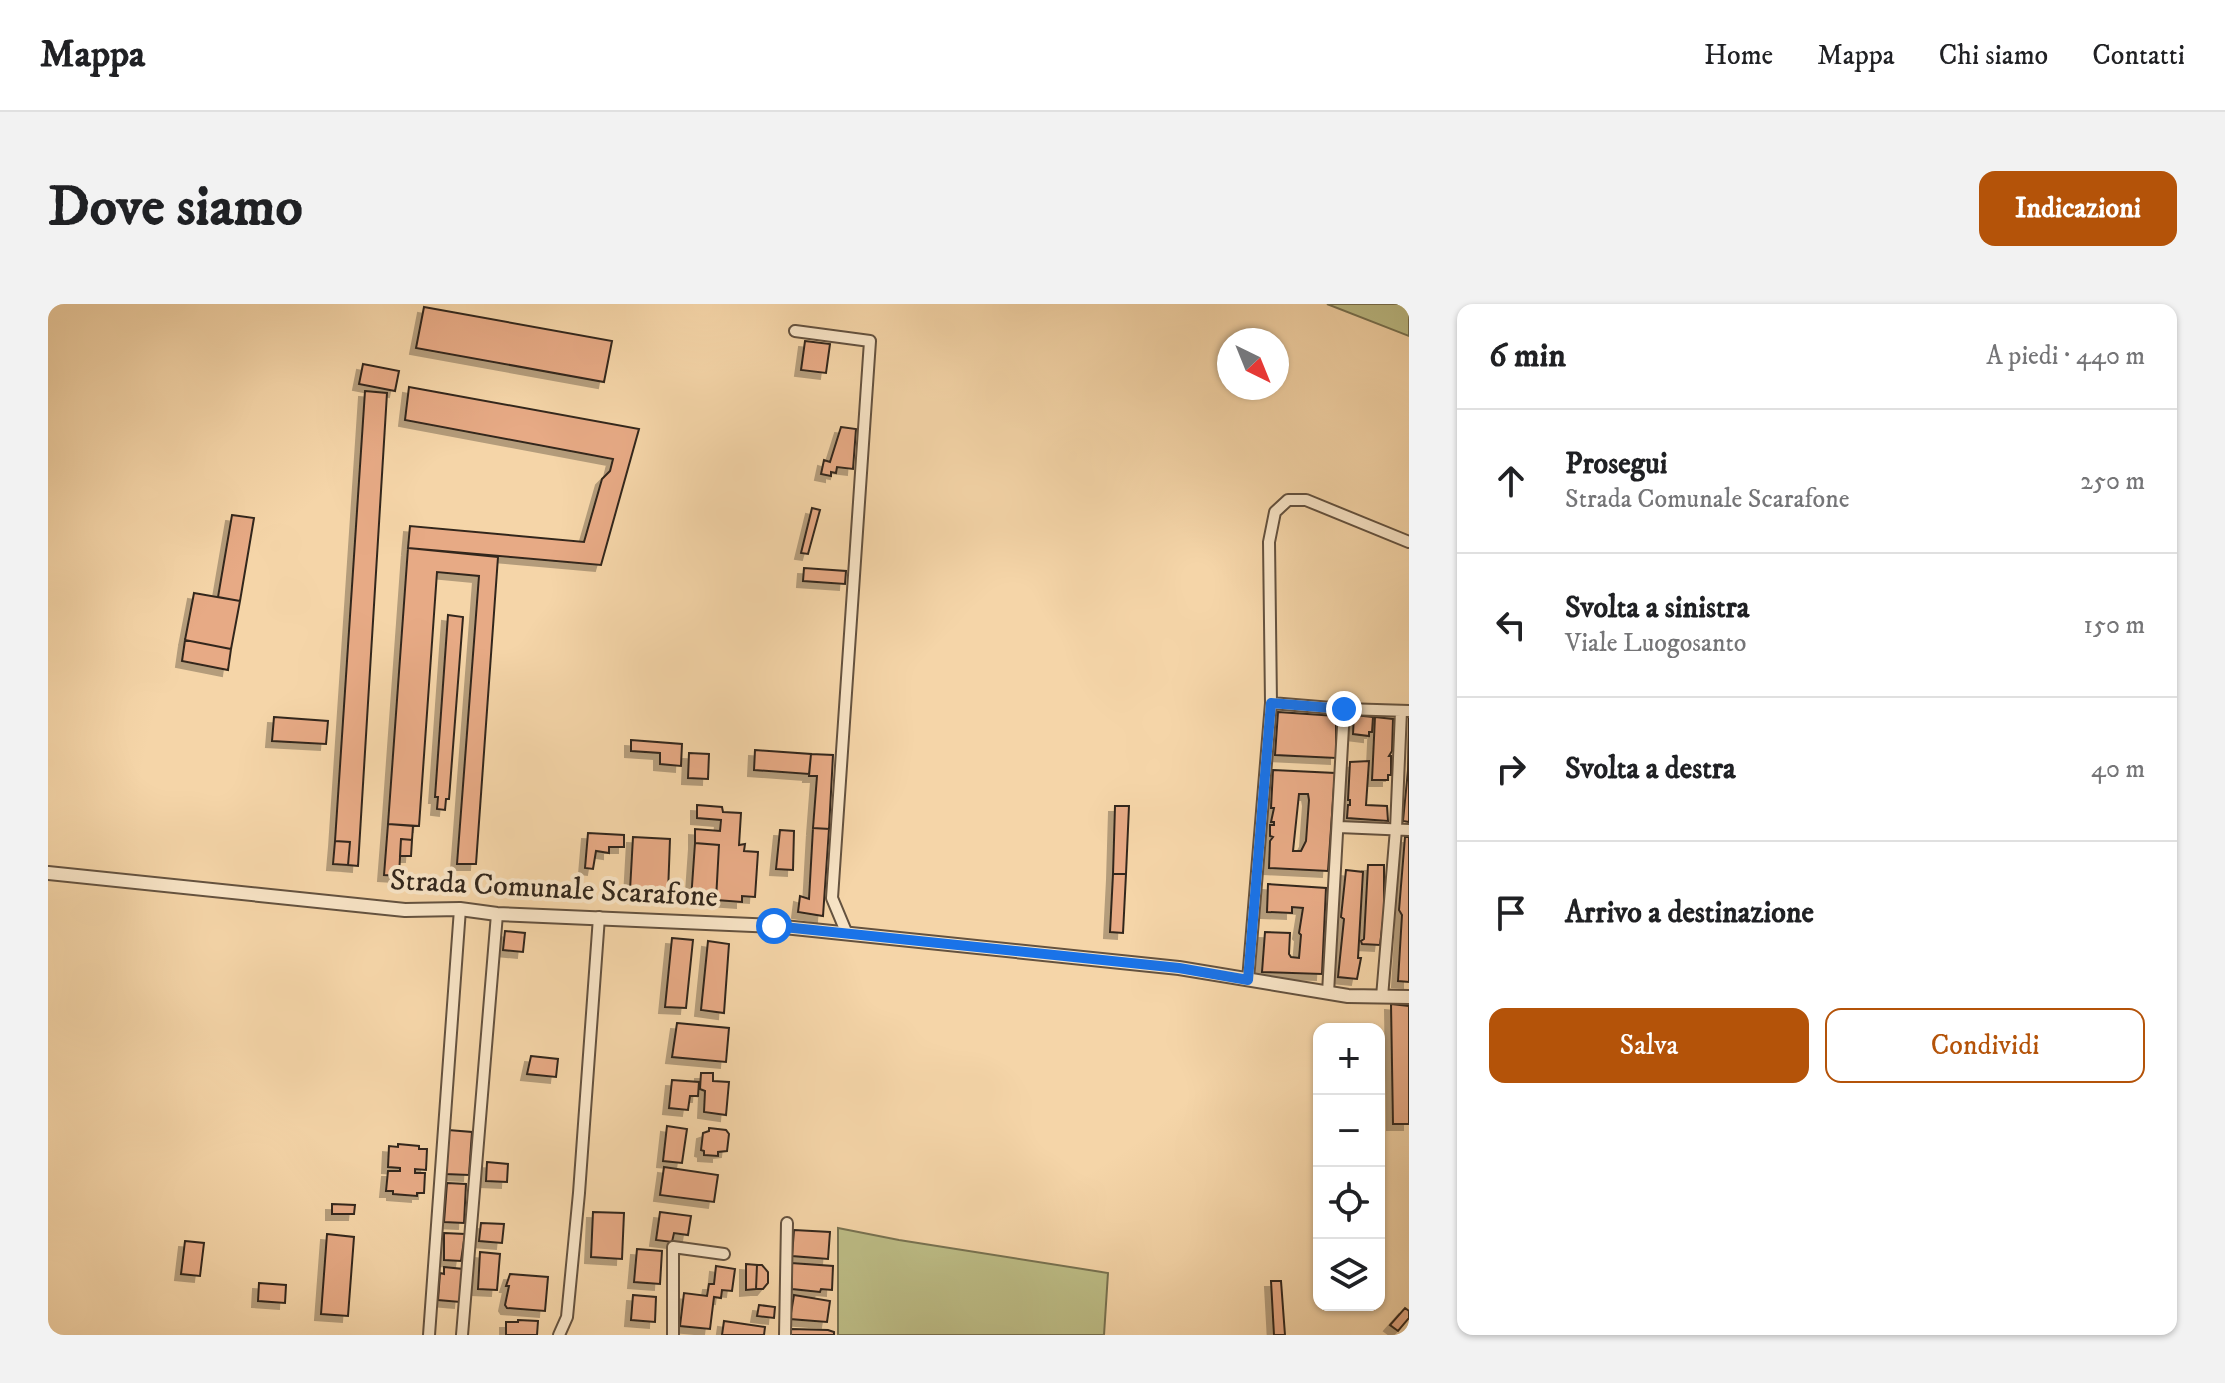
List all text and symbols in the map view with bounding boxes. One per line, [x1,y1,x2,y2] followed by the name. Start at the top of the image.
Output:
[40,31,145,79] text: Mappa
[1704,38,1773,73] text: Home
[1817,38,1895,73] text: Mappa
[1939,38,2048,73] text: Chi siamo
[2092,38,2185,73] text: Contatti
[1979,171,2177,246] button: Indicazioni
[48,173,303,243] text: Dove siamo
[1217,328,1289,400] north arrow
[1489,335,1566,377] text: 6 min
[1986,340,2145,373] text: A piedi · 440 m
[1565,446,1667,483] text: Prosegui
[1489,459,1533,503] icon: ahead
[2080,465,2145,498] text: 250 m
[1565,483,1850,516] text: Strada Comunale Scarafone
[1565,590,1750,627] text: Svolta a sinistra
[1489,603,1533,647] icon: left
[2084,609,2145,642] text: 150 m
[1565,627,1746,660] text: Viale Luogosanto
[1326,691,1362,727] route end
[1489,747,1533,791] icon: right
[1565,751,1736,788] text: Svolta a destra
[2091,753,2145,786] text: 40 m
[389,862,719,916] street label: Strada Comunale Scarafone
[1489,891,1533,935] icon: arrive
[1565,895,1814,932] text: Arrivo a destinazione
[756,908,792,944] route start
[1489,1008,1809,1083] button: Salva
[1825,1008,2145,1083] button: Condividi
[1313,1023,1385,1311] map controls
[1313,1023,1385,1095] button: +
[1313,1095,1385,1167] button: −
[1313,1167,1385,1239] button: locate
[1313,1239,1385,1311] button: layers

